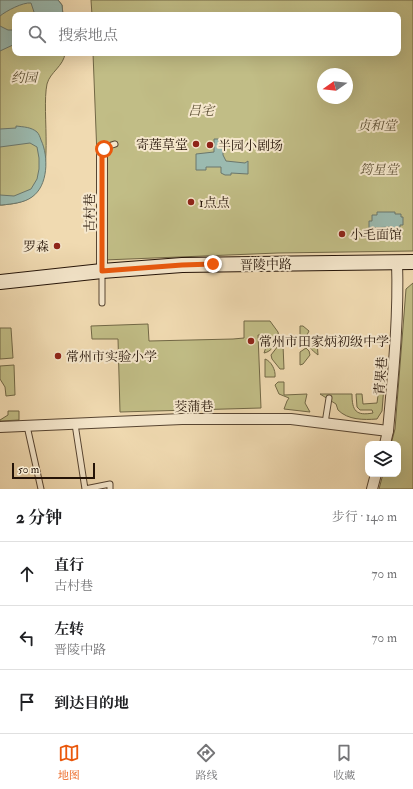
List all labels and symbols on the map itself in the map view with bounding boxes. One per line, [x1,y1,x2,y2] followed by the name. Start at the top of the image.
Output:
[317,68,353,104] north arrow
[11,70,39,86] park label: 约园
[188,103,216,119] park label: 吕宅
[357,118,398,134] park label: 贞和堂
[136,137,188,153] place label: 寄莲草堂
[218,138,283,154] place label: 半园小剧场
[191,139,201,149] marker: 寄莲草堂
[95,140,113,158] route start
[205,140,215,150] marker: 半园小剧场
[359,162,400,178] park label: 筠星堂
[82,193,98,233] street label: 古村巷
[199,195,230,211] place label: 1点点
[186,197,196,207] marker: 1点点
[350,227,402,243] place label: 小毛面馆
[337,229,347,239] marker: 小毛面馆
[23,239,49,255] place label: 罗森
[52,241,62,251] marker: 罗森
[204,255,222,273] route end
[240,257,292,273] street label: 晋陵中路
[259,334,389,350] place label: 常州市田家炳初级中学
[246,336,256,346] marker: 常州市田家炳初级中学
[66,349,157,365] place label: 常州市实验小学
[53,351,63,361] marker: 常州市实验小学
[371,356,391,396] street label: 青果巷
[174,399,214,415] street label: 茭蒲巷
[12,461,95,480] scale bar

